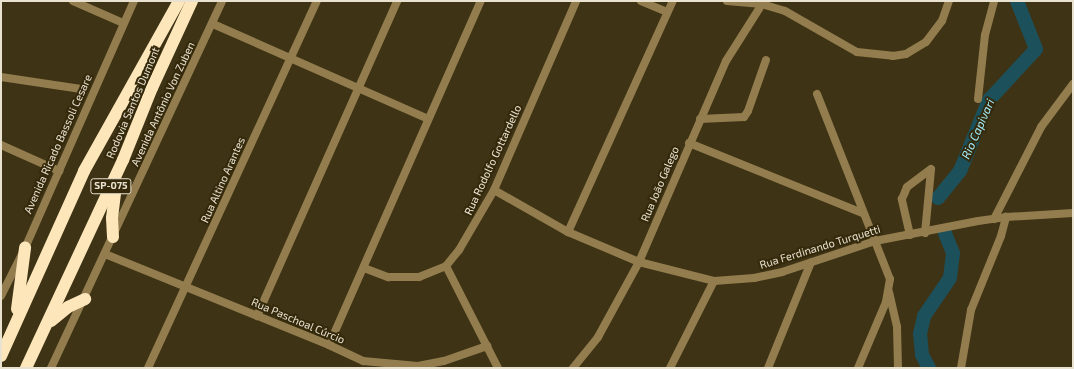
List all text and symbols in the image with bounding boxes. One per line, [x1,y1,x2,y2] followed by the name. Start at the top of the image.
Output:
[128,40,198,168] street label: Avenida Antônio Von Zuben
[104,45,162,161] street label: Rodovia Santos Dumont
[21,72,95,216] street label: Avenida Ricado Bassoli Cesare
[958,97,998,161] water label: Rio Capivari
[462,103,524,217] street label: Rua Rodolfo Gottardello
[198,135,248,225] street label: Rua Altino Arantes
[638,144,682,224] street label: Rua João Galego
[90,178,132,194] road number: SP-075
[758,222,882,272] street label: Rua Ferdinando Turquetti
[249,295,347,347] street label: Rua Paschoal Cúrcio

